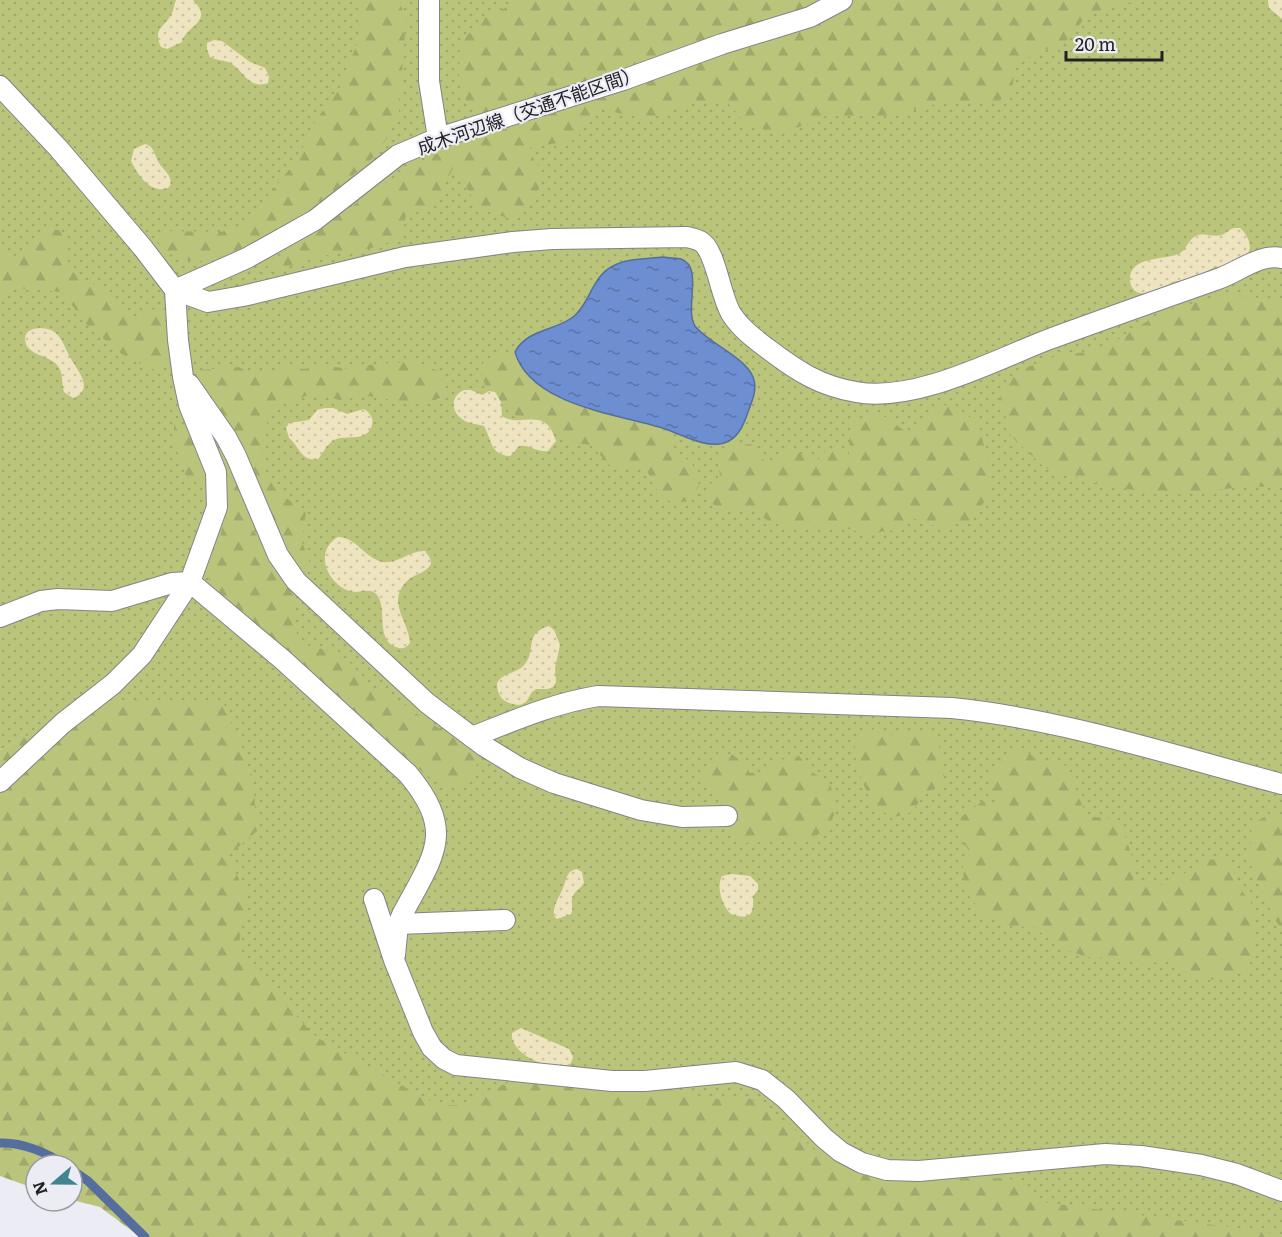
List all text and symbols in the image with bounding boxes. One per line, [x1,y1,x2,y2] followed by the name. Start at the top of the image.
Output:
[1066,24,1162,62] scale bar
[1075,30,1116,57] text: 20 m
[413,59,644,160] street label: 成木河辺線（交通不能区間）
[24,1153,84,1213] north arrow
[25,1178,53,1199] text: N

